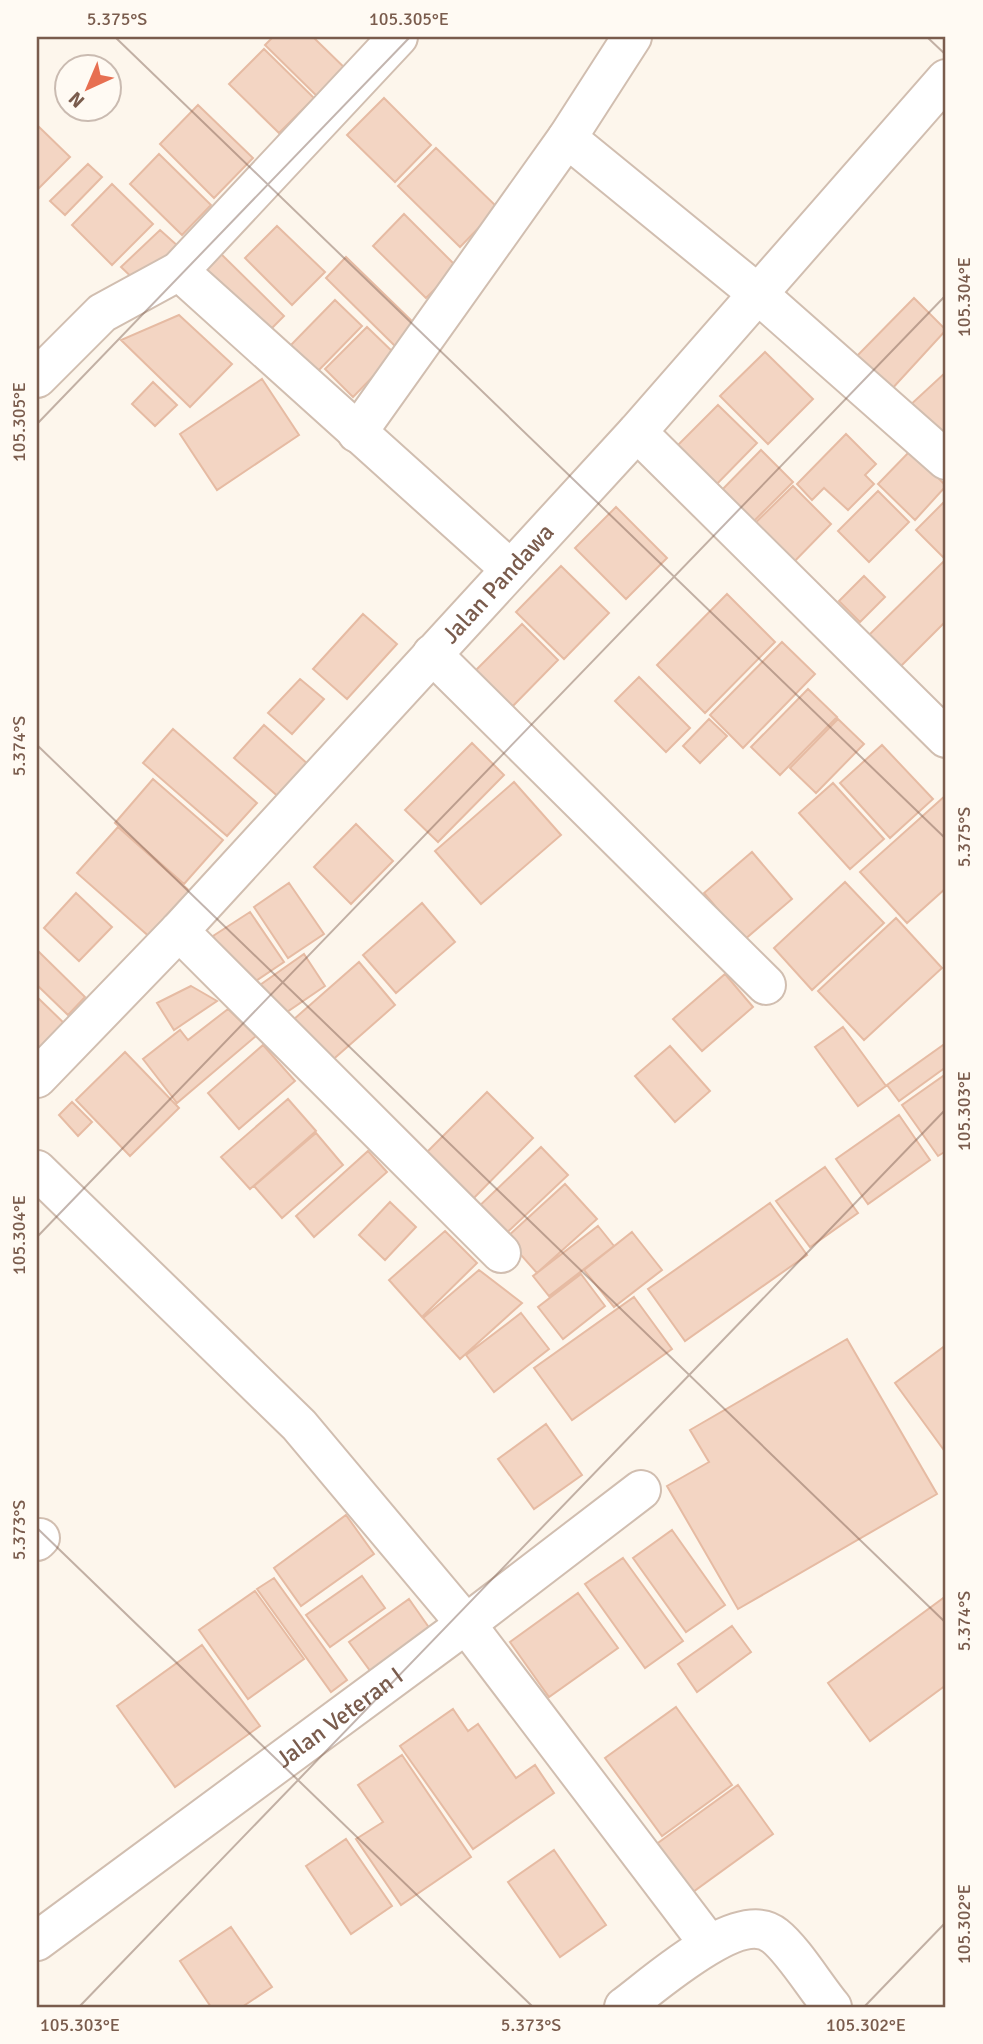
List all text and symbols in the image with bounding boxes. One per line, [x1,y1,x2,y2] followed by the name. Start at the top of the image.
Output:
[87,8,147,30] text: 5.375°S
[369,8,449,30] text: 105.305°E
[52,52,122,122] north arrow
[64,86,90,113] text: N
[953,257,975,337] text: 105.304°E
[8,382,30,462] text: 105.305°E
[435,517,560,650] street label: Jalan Pandawa
[8,716,30,776] text: 5.374°S
[953,807,975,867] text: 5.375°S
[953,1071,975,1151] text: 105.303°E
[8,1195,30,1275] text: 105.304°E
[8,1500,30,1560] text: 5.373°S
[953,1591,975,1651] text: 5.374°S
[270,1661,409,1774] street label: Jalan Veteran I
[953,1884,975,1964] text: 105.302°E
[40,2014,120,2036] text: 105.303°E
[501,2014,561,2036] text: 5.373°S
[826,2014,906,2036] text: 105.302°E

